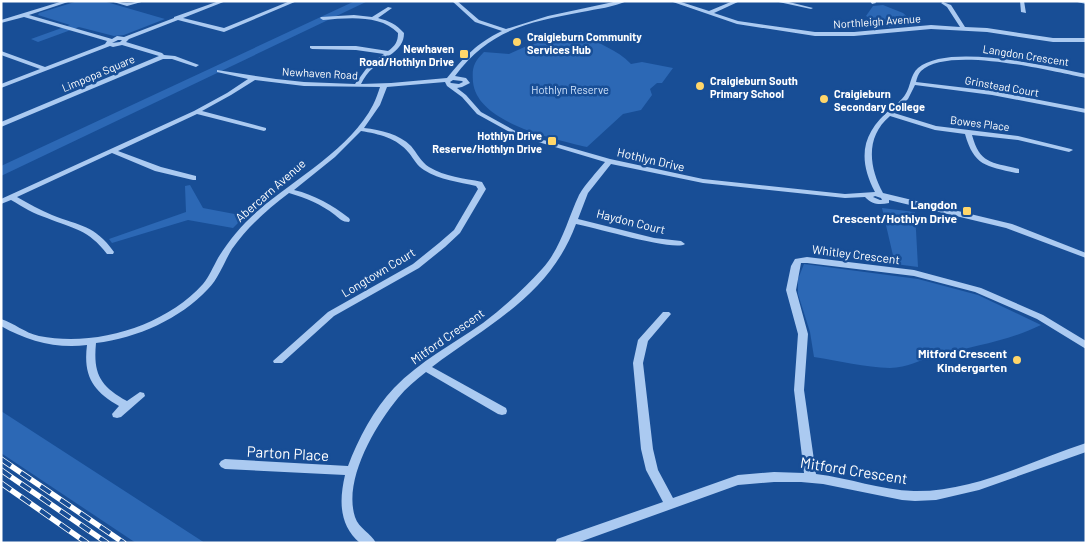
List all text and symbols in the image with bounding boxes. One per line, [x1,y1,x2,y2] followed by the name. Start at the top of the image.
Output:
[833,11,921,31] street label: Northleigh Avenue
[527,30,642,56] place label: Craigieburn Community Services Hub
[511,36,523,48] marker: Craigieburn Community Services Hub
[359,42,454,68] place label: Newhaven Road/Hothlyn Drive
[982,42,1070,68] street label: Langdon Crescent
[458,48,470,60] marker: Newhaven Road/Hothlyn Drive
[60,52,136,94] street label: Limpopa Square
[282,65,358,81] street label: Newhaven Road
[964,73,1040,99] street label: Grinstead Court
[710,74,798,100] place label: Craigieburn South Primary School
[694,80,706,92] marker: Craigieburn South Primary School
[531,83,609,96] park label: Hothlyn Reserve
[834,87,925,113] place label: Craigieburn Secondary College
[818,93,830,105] marker: Craigieburn Secondary College
[949,113,1011,133] street label: Bowes Place
[432,129,542,155] place label: Hothlyn Drive Reserve/Hothlyn Drive
[546,135,558,147] marker: Hothlyn Drive Reserve/Hothlyn Drive
[616,144,686,174] street label: Hothlyn Drive
[232,156,308,224] street label: Abercarn Avenue
[832,197,957,225] place label: Langdon Crescent/Hothlyn Drive
[961,205,973,217] marker: Langdon Crescent/Hothlyn Drive
[595,206,667,236] street label: Haydon Court
[811,242,901,266] street label: Whitley Crescent
[339,245,417,299] street label: Longtown Court
[408,305,486,367] street label: Mitford Crescent
[918,346,1007,374] place label: Mitford Crescent Kindergarten
[1011,354,1023,366] marker: Mitford Crescent Kindergarten
[246,442,330,464] street label: Parton Place
[799,453,909,487] street label: Mitford Crescent

